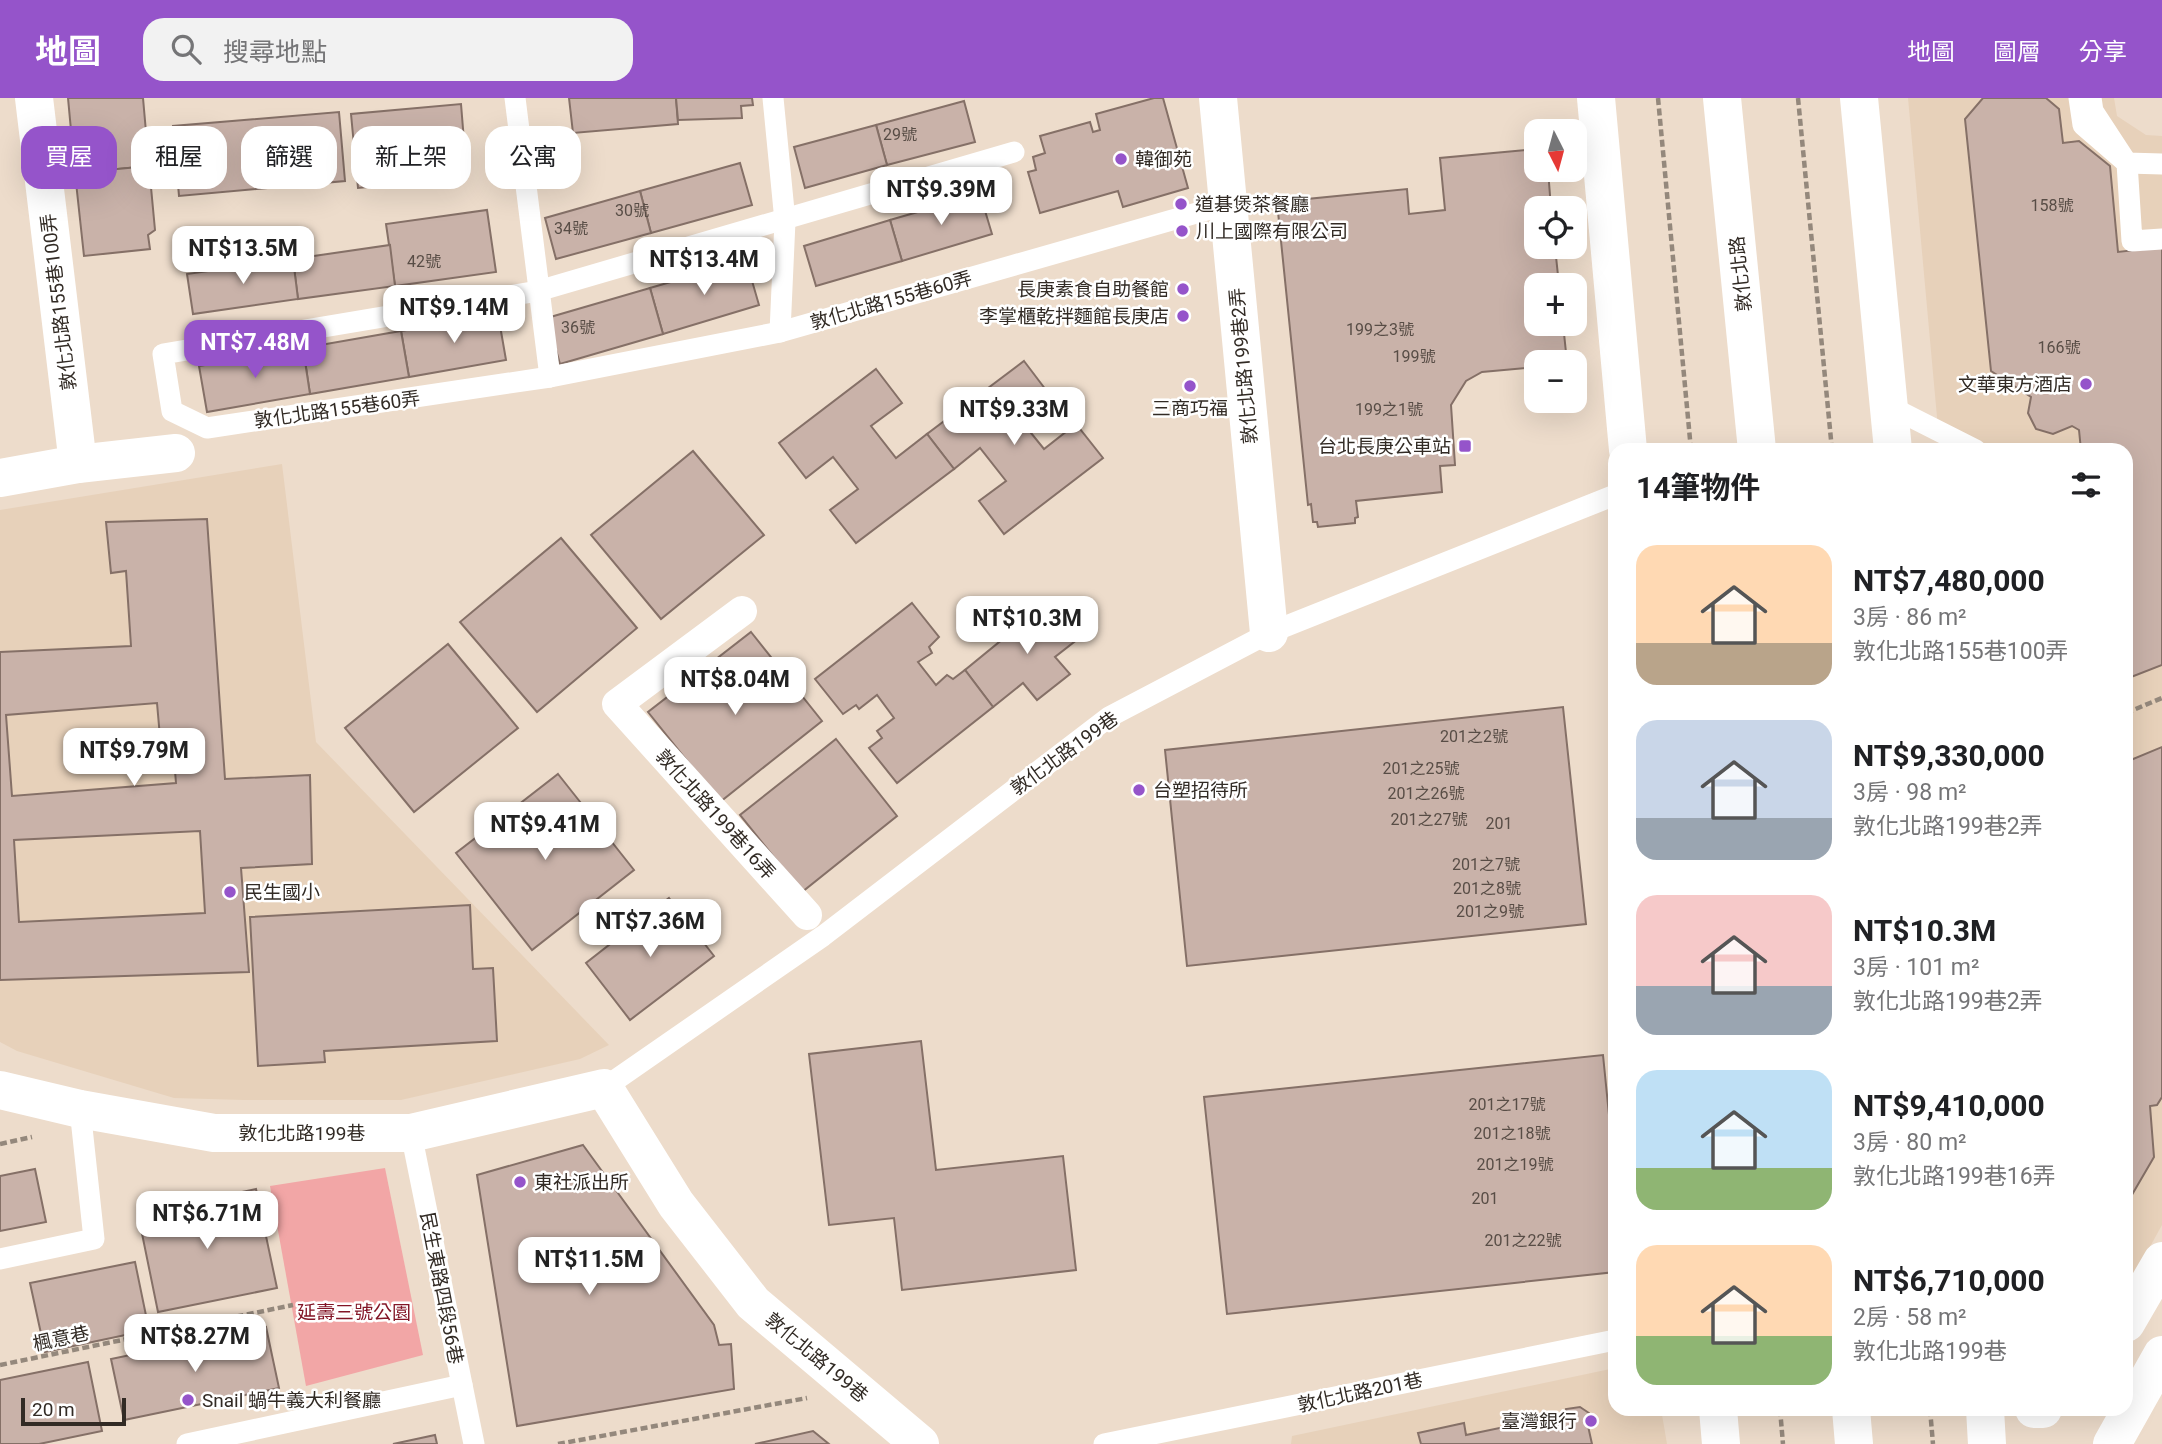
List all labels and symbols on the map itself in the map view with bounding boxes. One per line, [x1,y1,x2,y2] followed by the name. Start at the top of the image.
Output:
[1524,119,1587,182] north arrow
[883,125,917,144] house number: 29號
[1135,148,1192,171] place label: 韓御苑
[1113,151,1129,167] marker: 韓御苑
[869,167,1013,227] pin: NT$9.39M
[1195,193,1309,216] place label: 道碁煲茶餐廳
[1173,196,1189,212] marker: 道碁煲茶餐廳
[2031,196,2073,215] house number: 158號
[615,201,649,220] house number: 30號
[36,212,81,392] street label: 敦化北路155巷100弄
[554,219,588,238] house number: 34號
[1196,220,1348,243] place label: 川上國際有限公司
[1174,223,1190,239] marker: 川上國際有限公司
[171,226,315,286] pin: NT$13.5M
[1725,235,1756,313] street label: 敦化北路
[632,238,776,297] pin: NT$13.4M
[407,252,441,271] house number: 42號
[808,266,975,335] street label: 敦化北路155巷60弄
[1017,278,1169,301] place label: 長庚素食自助餐館
[1175,281,1191,297] marker: 長庚素食自助餐館
[382,286,526,345] pin: NT$9.14M
[1225,287,1262,445] street label: 敦化北路199巷2弄
[979,305,1169,328] place label: 李掌櫃乾拌麵館長庚店
[1175,308,1191,324] marker: 李掌櫃乾拌麵館長庚店
[561,318,595,337] house number: 36號
[183,320,327,380] pin: NT$7.48M
[1346,320,1414,339] house number: 199之3號
[2038,338,2080,357] house number: 166號
[1393,347,1435,366] house number: 199號
[1958,373,2072,396] place label: 文華東方酒店
[2078,376,2094,392] marker: 文華東方酒店
[1182,378,1198,394] marker: 三商巧福
[253,386,422,433] street label: 敦化北路155巷60弄
[942,388,1086,447] pin: NT$9.33M
[1152,397,1228,420] place label: 三商巧福
[1355,400,1423,419] house number: 199之1號
[1318,435,1451,458] place label: 台北長庚公車站
[1457,438,1473,454] marker: 台北長庚公車站
[955,596,1099,656] pin: NT$10.3M
[663,658,807,717] pin: NT$8.04M
[1006,707,1122,800] street label: 敦化北路199巷
[1440,727,1508,746] house number: 201之2號
[62,728,206,788] pin: NT$9.79M
[651,744,780,884] street label: 敦化北路199巷16弄
[1383,759,1459,778] house number: 201之25號
[1153,779,1248,802] place label: 台塑招待所
[1131,782,1147,798] marker: 台塑招待所
[1388,784,1464,803] house number: 201之26號
[473,802,617,862] pin: NT$9.41M
[1391,810,1467,829] house number: 201之27號
[1486,814,1512,833] house number: 201
[1452,855,1520,874] house number: 201之7號
[1453,879,1521,898] house number: 201之8號
[244,881,320,904] place label: 民生國小
[222,884,238,900] marker: 民生國小
[578,900,722,959] pin: NT$7.36M
[1456,902,1524,921] house number: 201之9號
[1469,1095,1545,1114] house number: 201之17號
[238,1122,366,1145] street label: 敦化北路199巷
[1474,1124,1550,1143] house number: 201之18號
[1477,1155,1553,1174] house number: 201之19號
[534,1171,629,1194] place label: 東社派出所
[512,1174,528,1190] marker: 東社派出所
[1472,1189,1498,1208] house number: 201
[135,1192,279,1251] pin: NT$6.71M
[415,1210,468,1366] street label: 民生東路四段56巷
[1485,1231,1561,1250] house number: 201之22號
[517,1238,661,1297] pin: NT$11.5M
[297,1301,411,1324] park label: 延壽三號公園
[761,1308,873,1407] street label: 敦化北路199巷
[123,1314,267,1374] pin: NT$8.27M
[31,1321,91,1356] street label: 楓意巷
[1296,1368,1425,1417] street label: 敦化北路201巷
[202,1389,381,1412] place label: Snail 蝸牛義大利餐廳
[180,1392,196,1408] marker: Snail 蝸牛義大利餐廳
[21,1395,126,1427] scale bar
[1501,1410,1577,1433] place label: 臺灣銀行
[1583,1413,1599,1429] marker: 臺灣銀行

